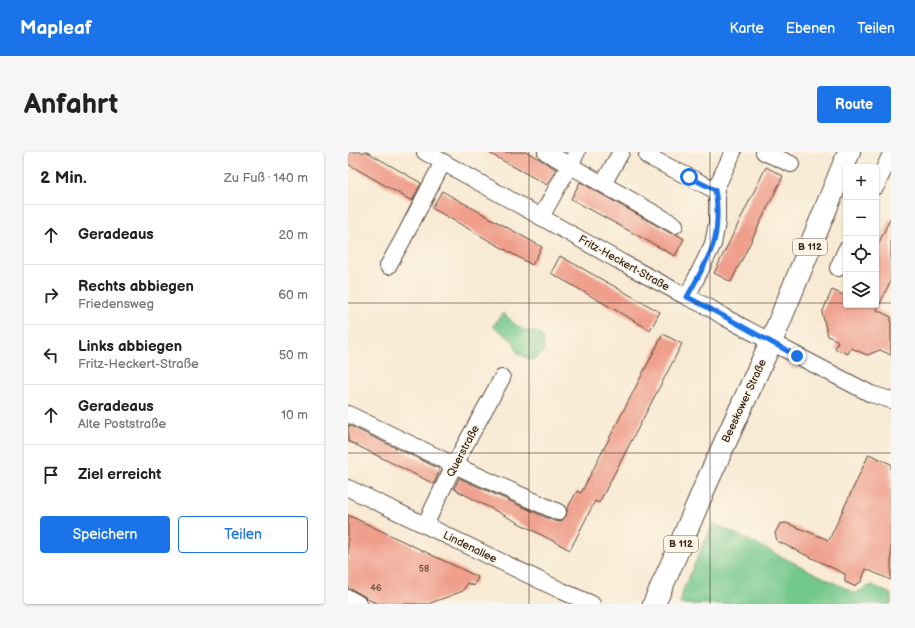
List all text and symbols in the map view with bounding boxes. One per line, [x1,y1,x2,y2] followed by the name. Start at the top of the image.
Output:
[20,17,92,40] text: Mapleaf
[730,20,764,37] text: Karte
[786,20,835,37] text: Ebenen
[857,20,895,37] text: Teilen
[817,86,891,123] button: Route
[24,88,118,121] text: Anfahrt
[843,164,879,308] map controls
[843,164,879,200] button: +
[40,168,87,188] text: 2 Min.
[680,168,698,186] route start
[224,170,308,186] text: Zu Fuß · 140 m
[843,200,879,236] button: −
[40,224,62,246] icon: ahead
[78,225,154,244] text: Geradeaus
[278,227,308,243] text: 20 m
[576,233,672,294] street label: Fritz-Heckert-Straße
[843,236,879,272] button: locate
[793,239,827,255] road number: B 112
[843,272,879,308] button: layers
[78,277,194,296] text: Rechts abbiegen
[40,284,62,306] icon: right
[278,287,308,303] text: 60 m
[78,296,154,312] text: Friedensweg
[78,337,182,356] text: Links abbiegen
[40,344,62,366] icon: left
[279,347,308,363] text: 50 m
[788,347,806,365] route end
[78,356,199,372] text: Fritz-Heckert-Straße
[719,357,769,445] street label: Beeskower Straße
[78,397,154,416] text: Geradeaus
[40,404,62,426] icon: ahead
[281,407,308,423] text: 10 m
[78,416,166,432] text: Alte Poststraße
[444,423,482,479] street label: Querstraße
[40,464,62,486] icon: arrive
[78,465,161,484] text: Ziel erreicht
[40,516,170,553] button: Speichern
[178,516,308,553] button: Teilen
[441,528,499,566] street label: Lindenallee
[664,536,698,552] road number: B 112
[419,564,429,575] house number: 58
[371,583,382,594] house number: 46

